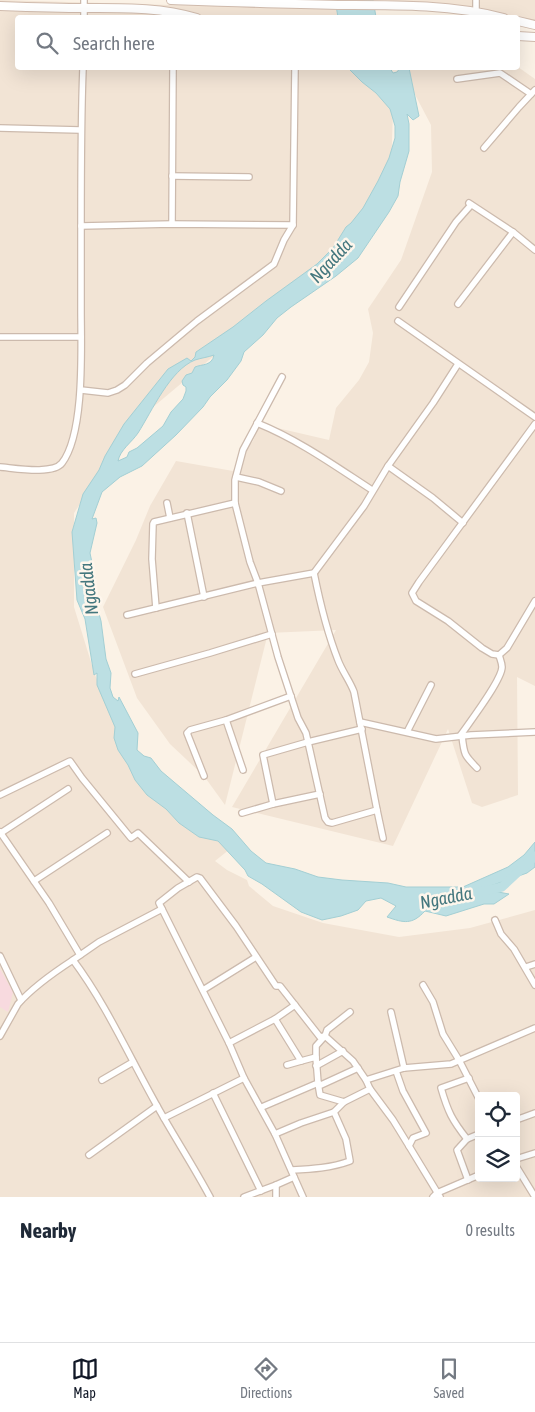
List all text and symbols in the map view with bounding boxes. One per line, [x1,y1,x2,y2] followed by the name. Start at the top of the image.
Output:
[15,15,520,70] search box
[33,29,61,57] icon: search
[73,32,155,54] text: Search here
[305,234,357,287] water label: Ngadda
[75,561,102,616] water label: Ngadda
[418,882,474,913] water label: Ngadda
[475,1092,520,1182] map controls
[475,1092,520,1137] button: locate
[475,1137,520,1182] button: layers
[20,1218,76,1242] text: Nearby
[465,1221,515,1239] text: 0 results
[71,1355,99,1401] tab: Map
[240,1355,292,1401] tab: Directions
[433,1355,464,1401] tab: Saved

